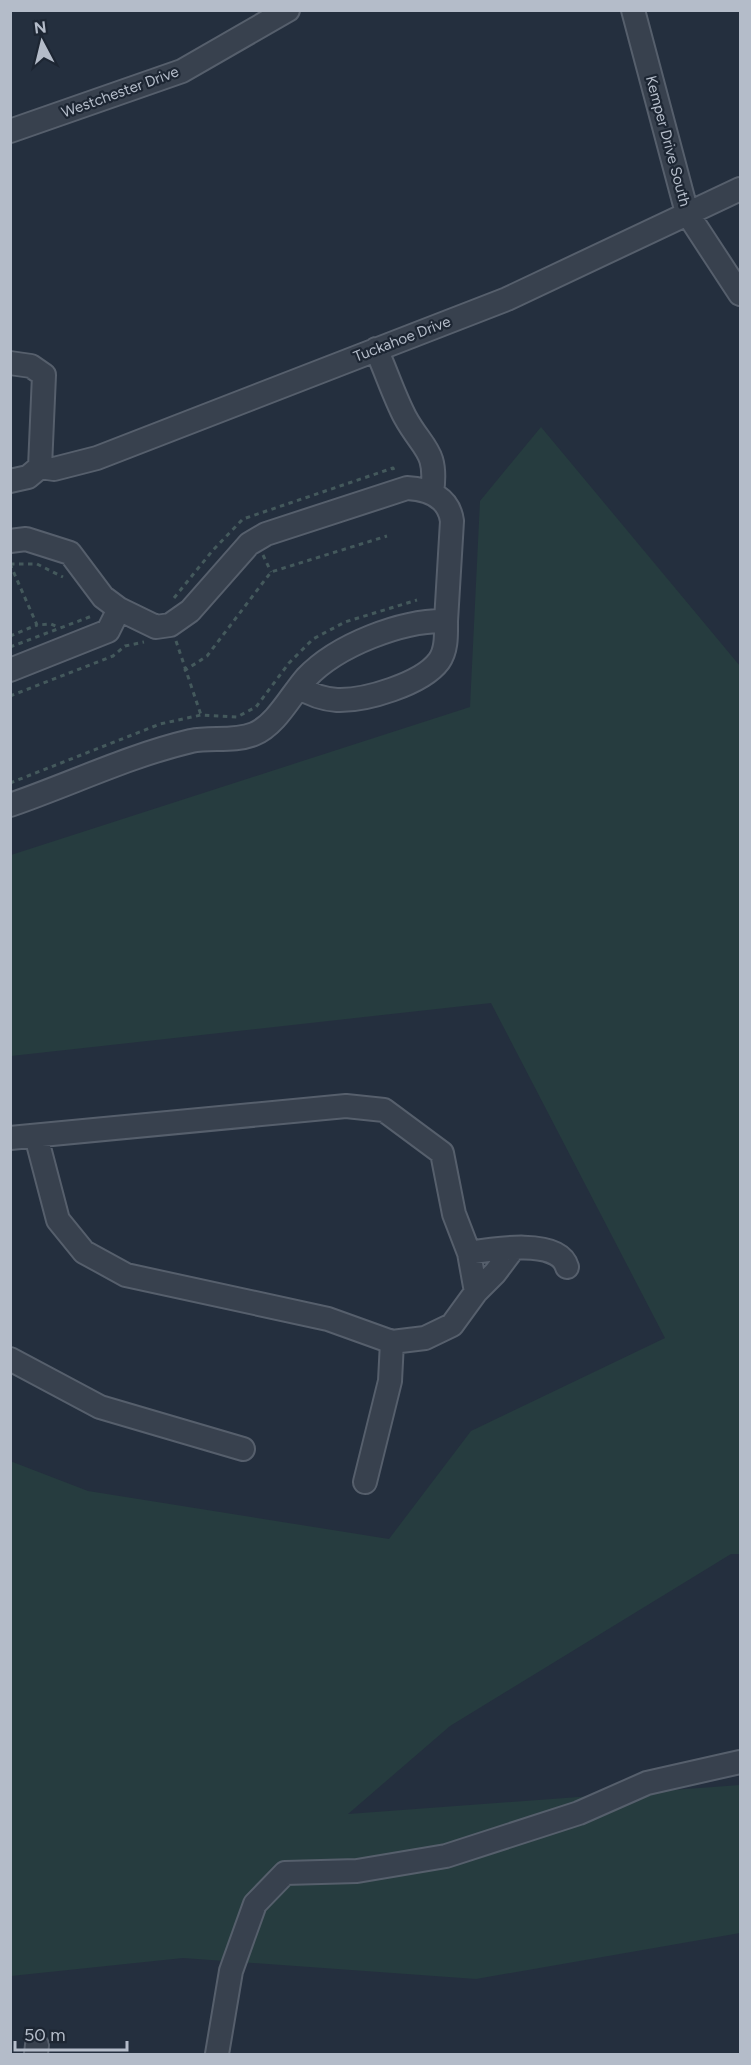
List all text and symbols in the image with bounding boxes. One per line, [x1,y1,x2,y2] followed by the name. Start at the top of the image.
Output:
[12,12,72,72] north arrow
[33,17,48,38] text: N
[59,62,181,122] street label: Westchester Drive
[642,74,694,208] street label: Kemper Drive South
[351,312,453,366] street label: Tuckahoe Drive
[15,2014,128,2052] scale bar
[24,2024,66,2046] text: 50 m

